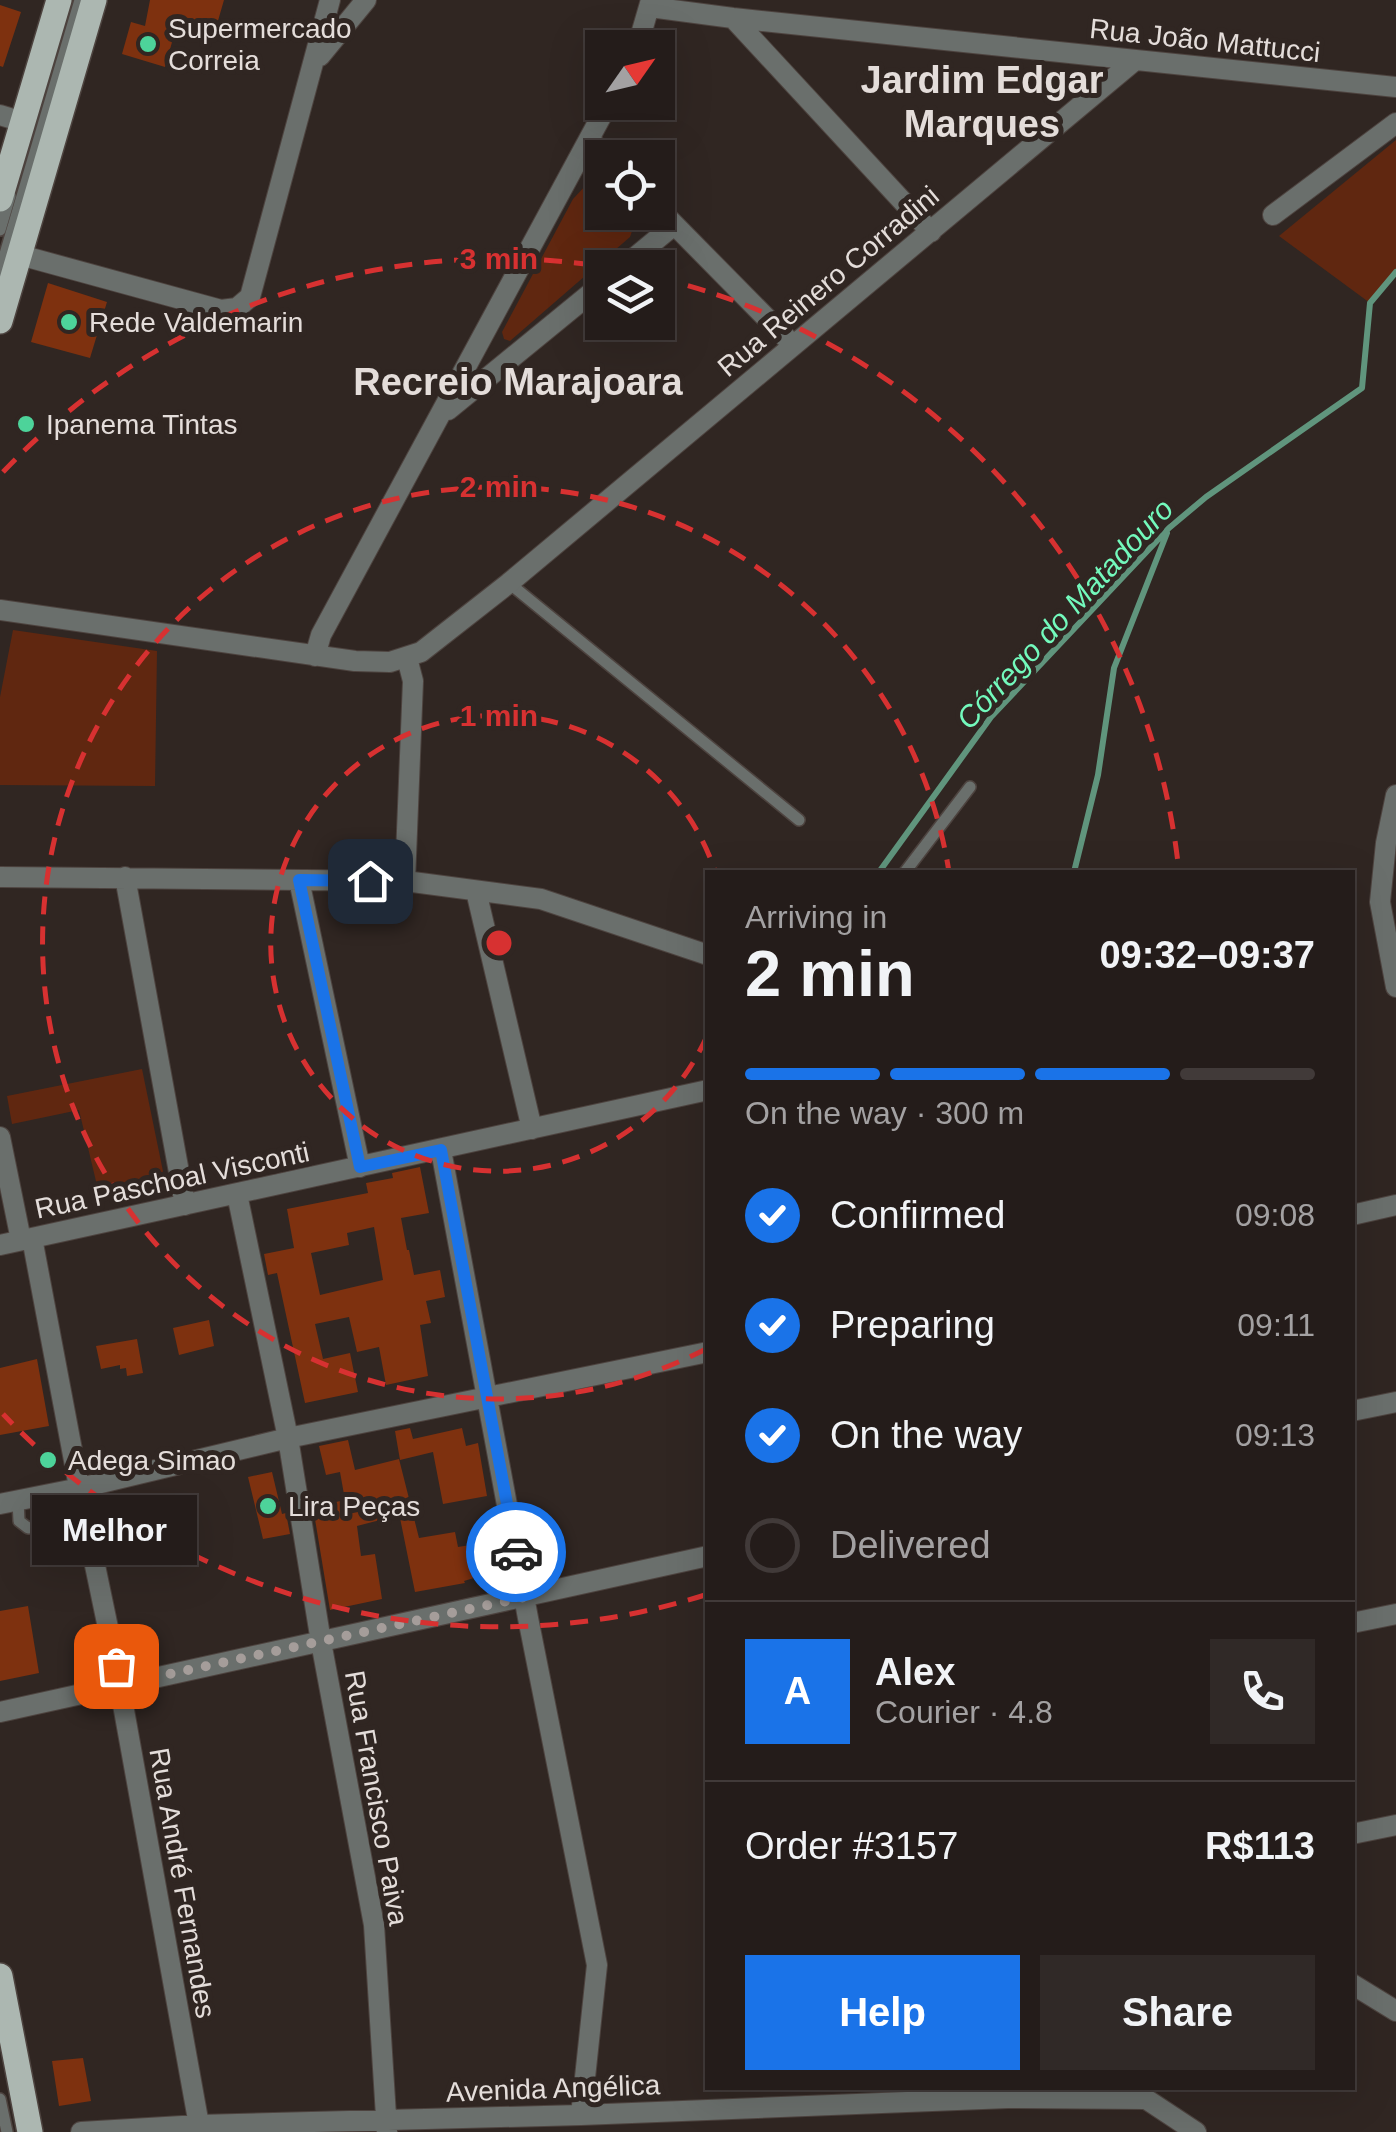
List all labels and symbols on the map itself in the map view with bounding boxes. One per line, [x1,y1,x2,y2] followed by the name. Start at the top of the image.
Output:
[168,13,352,76] place label: Supermercado Correia
[1088,13,1322,68] street label: Rua João Mattucci
[585,30,675,120] north arrow
[137,33,159,55] marker: Supermercado Correia
[861,59,1104,145] district label: Jardim Edgar Marques
[712,180,945,383] street label: Rua Reinero Corradini
[460,242,538,275] text: 3 min
[89,307,303,338] place label: Rede Valdemarin
[58,311,80,333] marker: Rede Valdemarin
[353,361,684,403] district label: Recreio Marajoara
[46,409,237,440] place label: Ipanema Tintas
[15,413,37,435] marker: Ipanema Tintas
[460,470,538,503] text: 2 min
[950,492,1180,735] water label: Córrego do Matadouro
[460,699,538,732] text: 1 min
[328,839,413,924] pin
[481,925,517,961] centre of rings
[32,1136,312,1225] street label: Rua Paschoal Visconti
[68,1445,236,1476] place label: Adega Simao
[37,1449,59,1471] marker: Adega Simao
[288,1491,420,1522] place label: Lira Peças
[257,1495,279,1517] marker: Lira Peças
[34,1496,198,1566] callout: Melhor
[466,1502,566,1602] courier
[74,1624,159,1709] pin
[339,1668,414,1928] street label: Rua Francisco Paiva
[143,1745,222,2021] street label: Rua André Fernandes
[445,2069,661,2108] street label: Avenida Angélica

